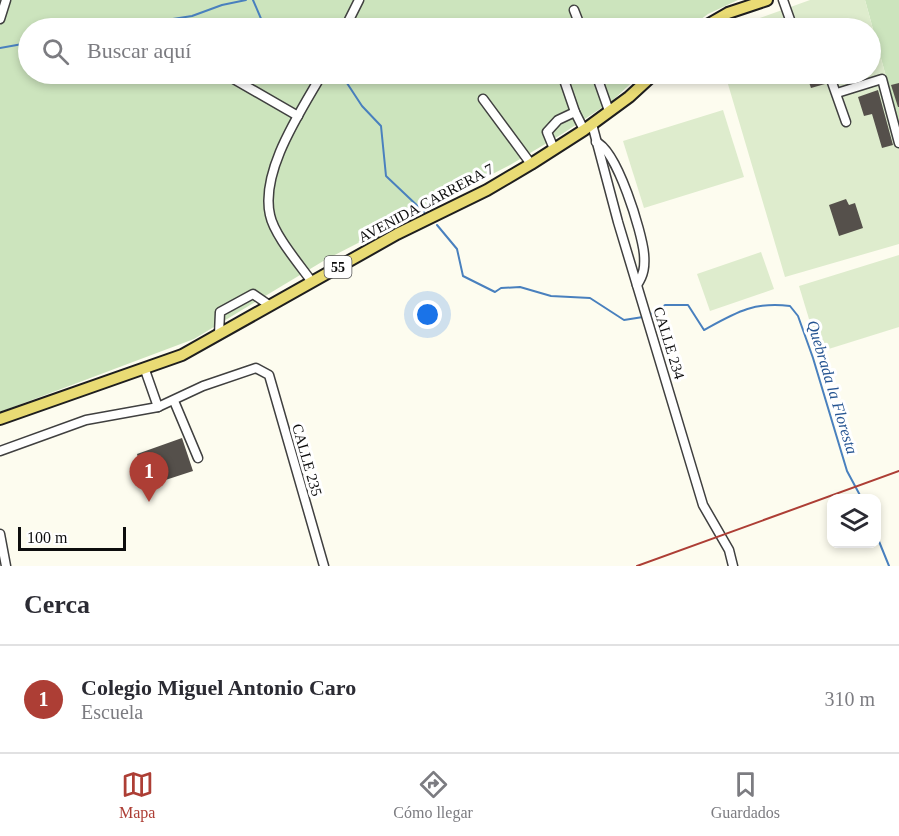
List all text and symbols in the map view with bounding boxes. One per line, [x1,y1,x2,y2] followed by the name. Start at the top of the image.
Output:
[18,18,881,84] search box
[39,35,72,68] icon: search
[87,38,191,63] text: Buscar aquí
[356,160,497,245] street label: AVENIDA CARRERA 7
[324,256,352,278] road number: 55
[413,300,442,329] your location
[650,305,688,381] street label: CALLE 234
[804,318,861,456] water label: Quebrada la Floresta
[289,422,325,498] street label: CALLE 235
[130,452,168,502] pin: 1
[827,494,881,548] map controls
[827,494,881,548] button: layers
[18,524,126,552] scale bar
[27,529,67,546] text: 100 m
[24,590,90,619] text: Cerca
[81,675,356,700] text: Colegio Miguel Antonio Caro
[39,688,49,710] text: 1
[824,688,875,710] text: 310 m
[81,701,143,723] text: Escuela
[119,768,155,822] tab: Mapa
[393,768,473,822] tab: Cómo llegar
[711,768,780,822] tab: Guardados

